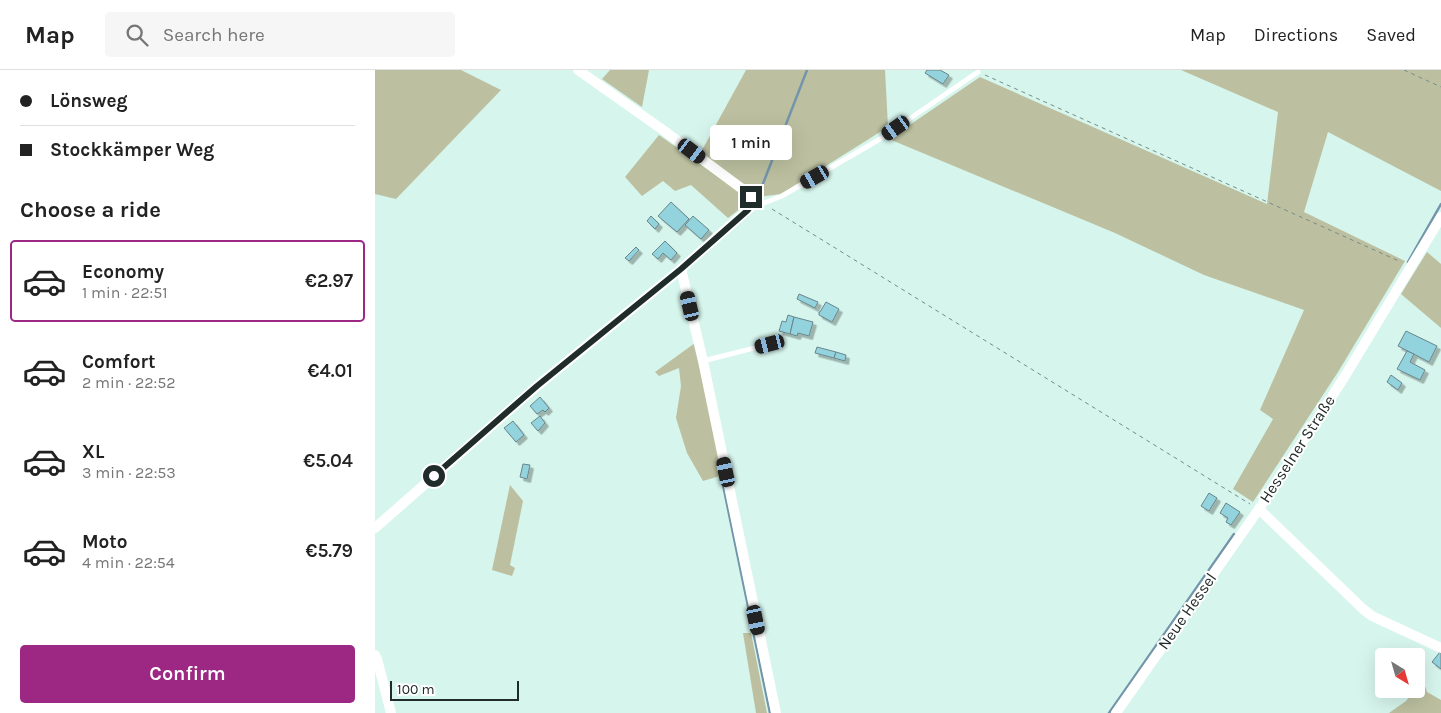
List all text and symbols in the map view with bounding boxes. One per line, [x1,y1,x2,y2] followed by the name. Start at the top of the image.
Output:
[105,12,455,57] search box
[25,21,75,49] text: Map
[123,21,151,49] icon: search
[163,24,265,46] text: Search here
[1190,24,1226,46] text: Map
[1254,24,1338,46] text: Directions
[1366,24,1416,46] text: Saved
[50,90,128,112] text: Lönsweg
[879,113,912,143] car
[710,124,792,160] callout: 1 min
[731,133,771,152] text: 1 min
[675,136,708,166] car
[50,139,214,161] text: Stockkämper Weg
[798,163,831,191] car
[740,186,762,208] route end
[20,197,161,223] text: Choose a ride
[22,259,67,304] icon: car
[82,261,164,283] text: Economy
[305,270,353,292] text: €2.97
[82,283,168,302] text: 1 min · 22:51
[679,290,700,322] car
[753,333,786,355] car
[22,349,67,394] icon: car
[82,351,156,373] text: Comfort
[308,360,353,382] text: €4.01
[82,373,175,392] text: 2 min · 22:52
[1255,392,1339,506] street label: Hesselner Straße
[22,439,67,484] icon: car
[82,441,104,463] text: XL
[303,450,353,472] text: €5.04
[715,456,736,488] car
[82,463,176,482] text: 3 min · 22:53
[423,465,445,487] route start
[22,529,67,574] icon: car
[82,531,128,553] text: Moto
[305,540,353,562] text: €5.79
[82,553,175,572] text: 4 min · 22:54
[1154,569,1220,653] street label: Neue Hessel
[745,604,766,636] car
[20,645,355,703] button: Confirm
[1375,648,1425,698] north arrow
[1375,648,1425,698] map controls
[390,678,519,701] scale bar
[397,681,435,698] text: 100 m

